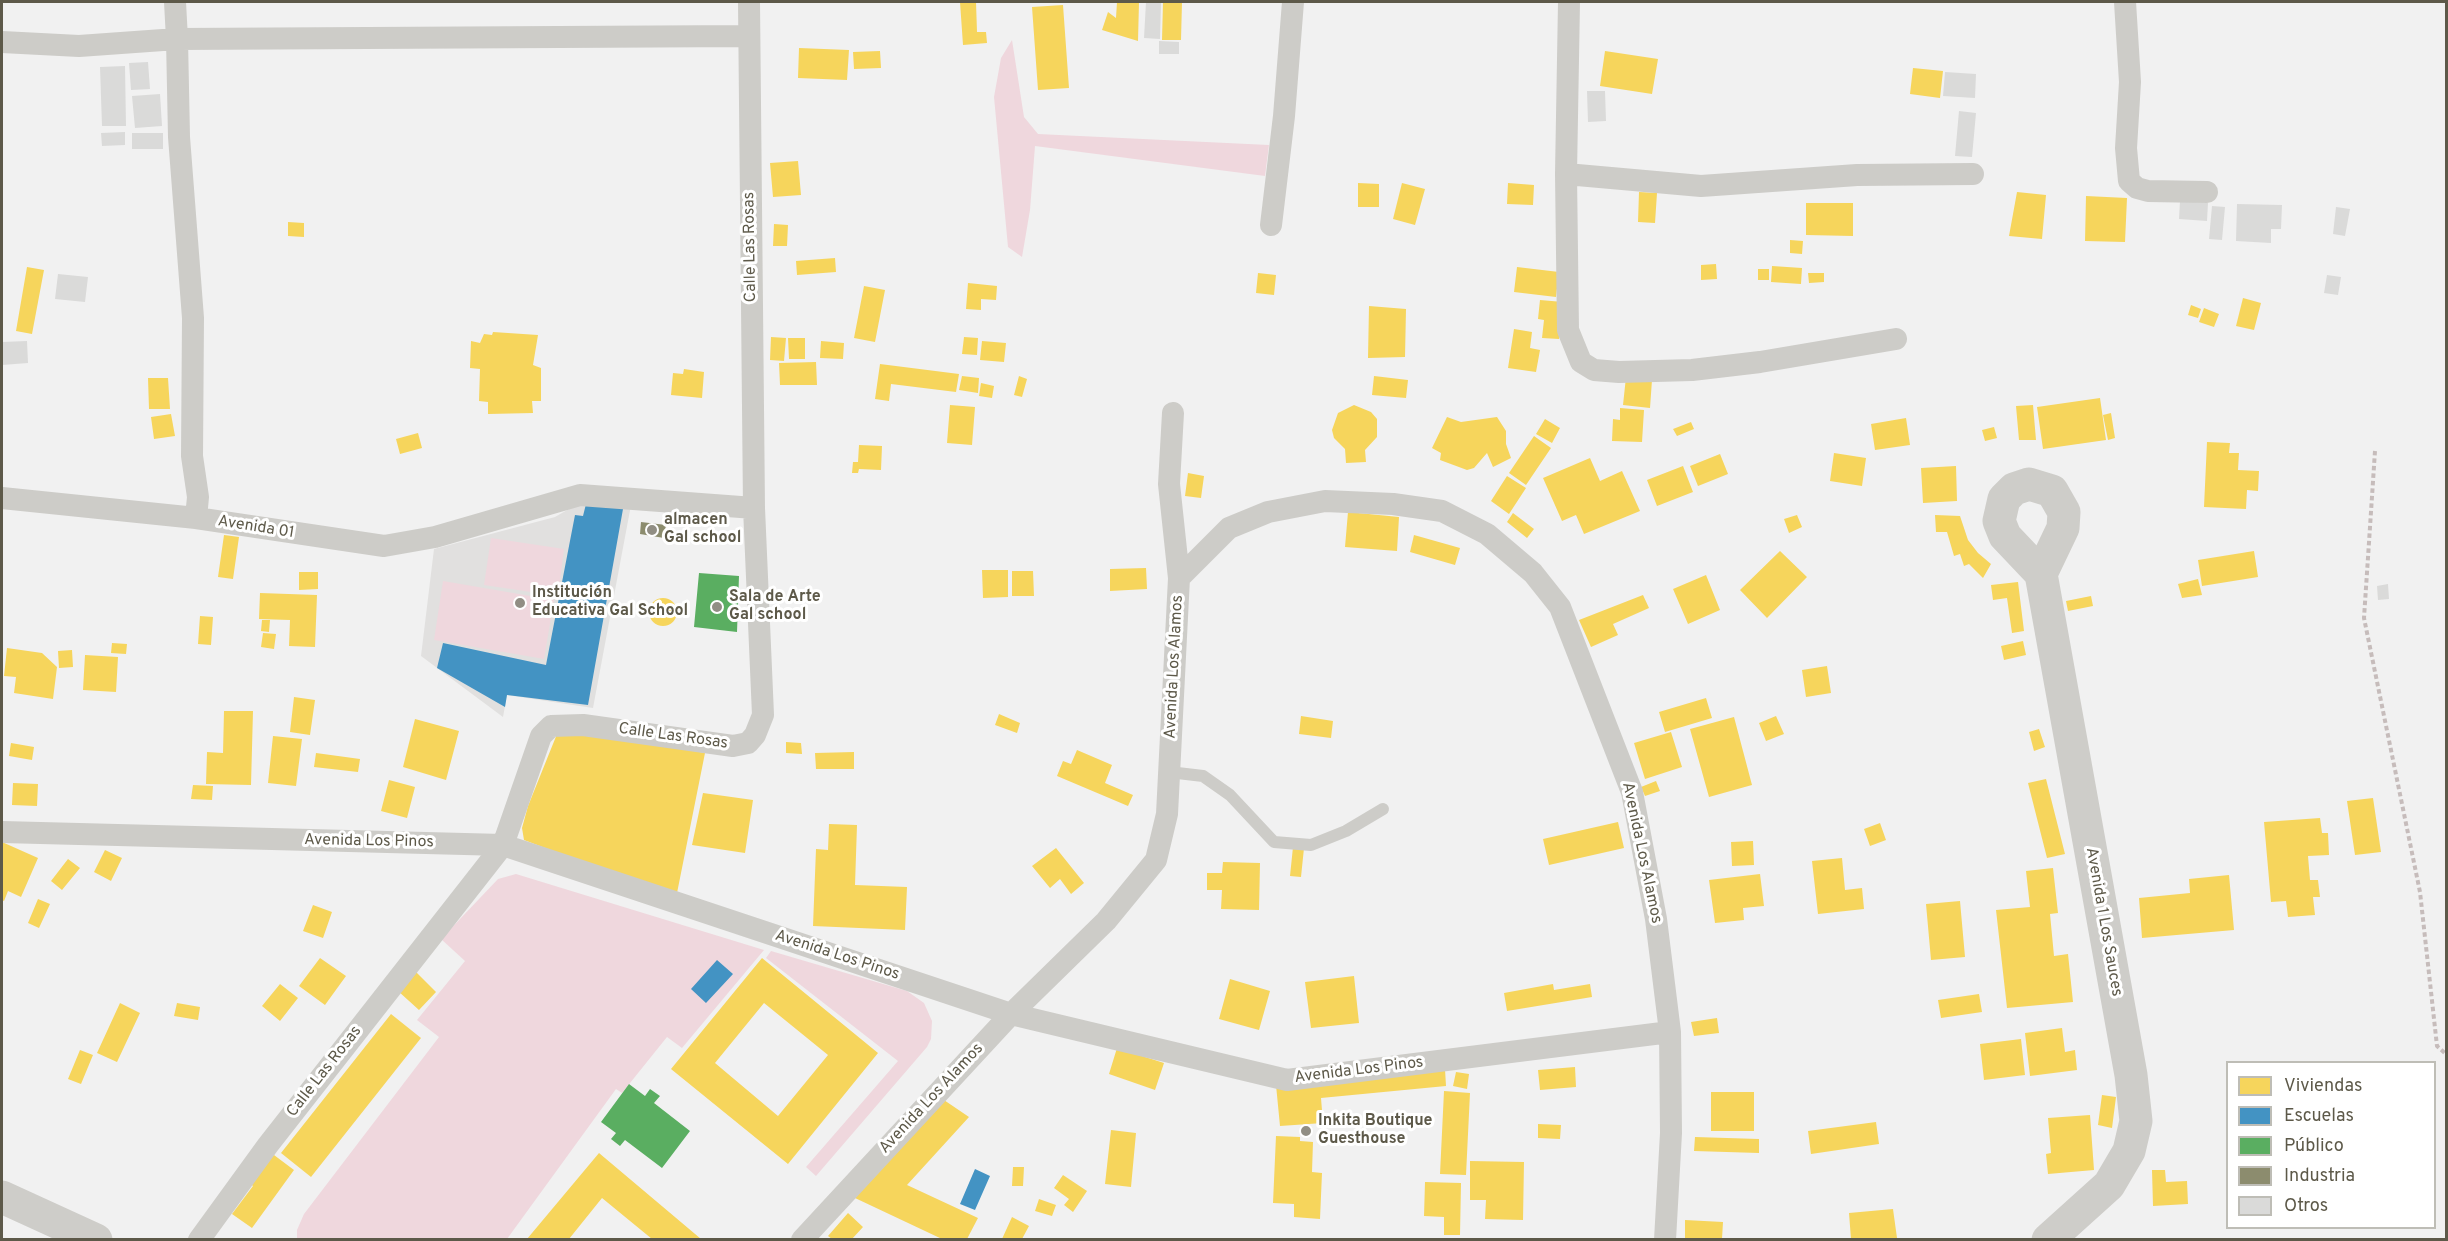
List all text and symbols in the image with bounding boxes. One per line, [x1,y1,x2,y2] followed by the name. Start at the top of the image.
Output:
[740,192,762,302] street label: Calle Las Rosas
[664,511,741,549] place label: almacen Gal school
[216,512,296,544] street label: Avenida 01
[645,523,659,537] marker: almacen Gal school
[532,584,688,622] place label: Institución Educativa Gal School
[729,588,821,626] place label: Sala de Arte Gal school
[1162,595,1188,739] street label: Avenida Los Alamos
[513,596,527,610] marker: Institución Educativa Gal School
[710,600,724,614] marker: Sala de Arte Gal school
[617,720,729,754] street label: Calle Las Rosas
[1617,781,1665,925] street label: Avenida Los Alamos
[304,831,434,853] street label: Avenida Los Pinos
[2080,846,2126,998] street label: Avenida 1 Los Sauces
[772,927,902,985] street label: Avenida Los Pinos
[283,1023,367,1121] street label: Calle Las Rosas
[876,1040,988,1158] street label: Avenida Los Alamos
[1293,1054,1425,1088] street label: Avenida Los Pinos
[2226,1061,2436,1229] legend
[2284,1075,2362,1098] text: Viviendas
[2284,1105,2354,1128] text: Escuelas
[1318,1112,1432,1150] place label: Inkita Boutique Guesthouse
[1299,1124,1313,1138] marker: Inkita Boutique Guesthouse
[2284,1135,2344,1158] text: Público
[2284,1165,2355,1188] text: Industria
[2284,1195,2328,1218] text: Otros

